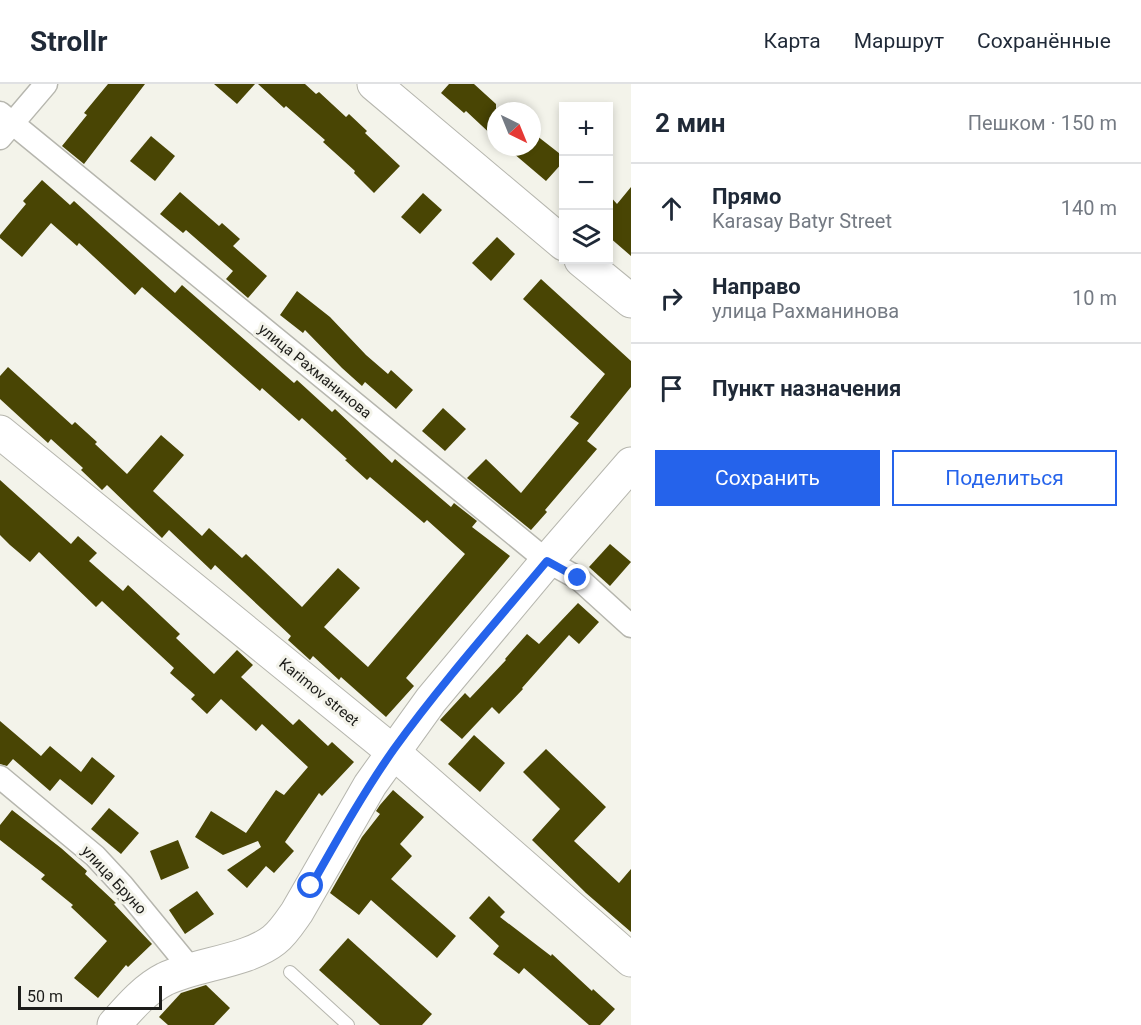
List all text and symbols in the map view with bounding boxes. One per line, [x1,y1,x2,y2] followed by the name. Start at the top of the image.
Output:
[30,25,107,58] text: Strollr
[764,29,821,53] text: Карта
[854,29,944,53] text: Маршрут
[977,29,1111,53] text: Сохранённые
[487,102,541,156] north arrow
[559,102,613,264] map controls
[559,102,613,156] button: +
[655,108,726,138] text: 2 мин
[968,111,1117,135] text: Пешком · 150 m
[559,156,613,210] button: −
[712,184,781,209] text: Прямо
[655,192,688,225] icon: ahead
[1061,196,1117,220] text: 140 m
[712,209,892,233] text: Karasay Batyr Street
[559,210,613,264] button: layers
[712,274,801,299] text: Направо
[655,282,688,315] icon: right
[1072,286,1117,310] text: 10 m
[712,299,899,323] text: улица Рахманинова
[255,320,375,422] street label: улица Рахманинова
[655,372,688,405] icon: arrive
[712,376,901,401] text: Пункт назначения
[655,450,880,506] button: Сохранить
[892,450,1117,506] button: Поделиться
[564,564,590,590] route end
[276,654,363,730] street label: Karimov street
[78,842,150,918] street label: улица Бруно
[297,872,323,898] route start
[18,983,162,1010] scale bar
[27,987,63,1006] text: 50 m

